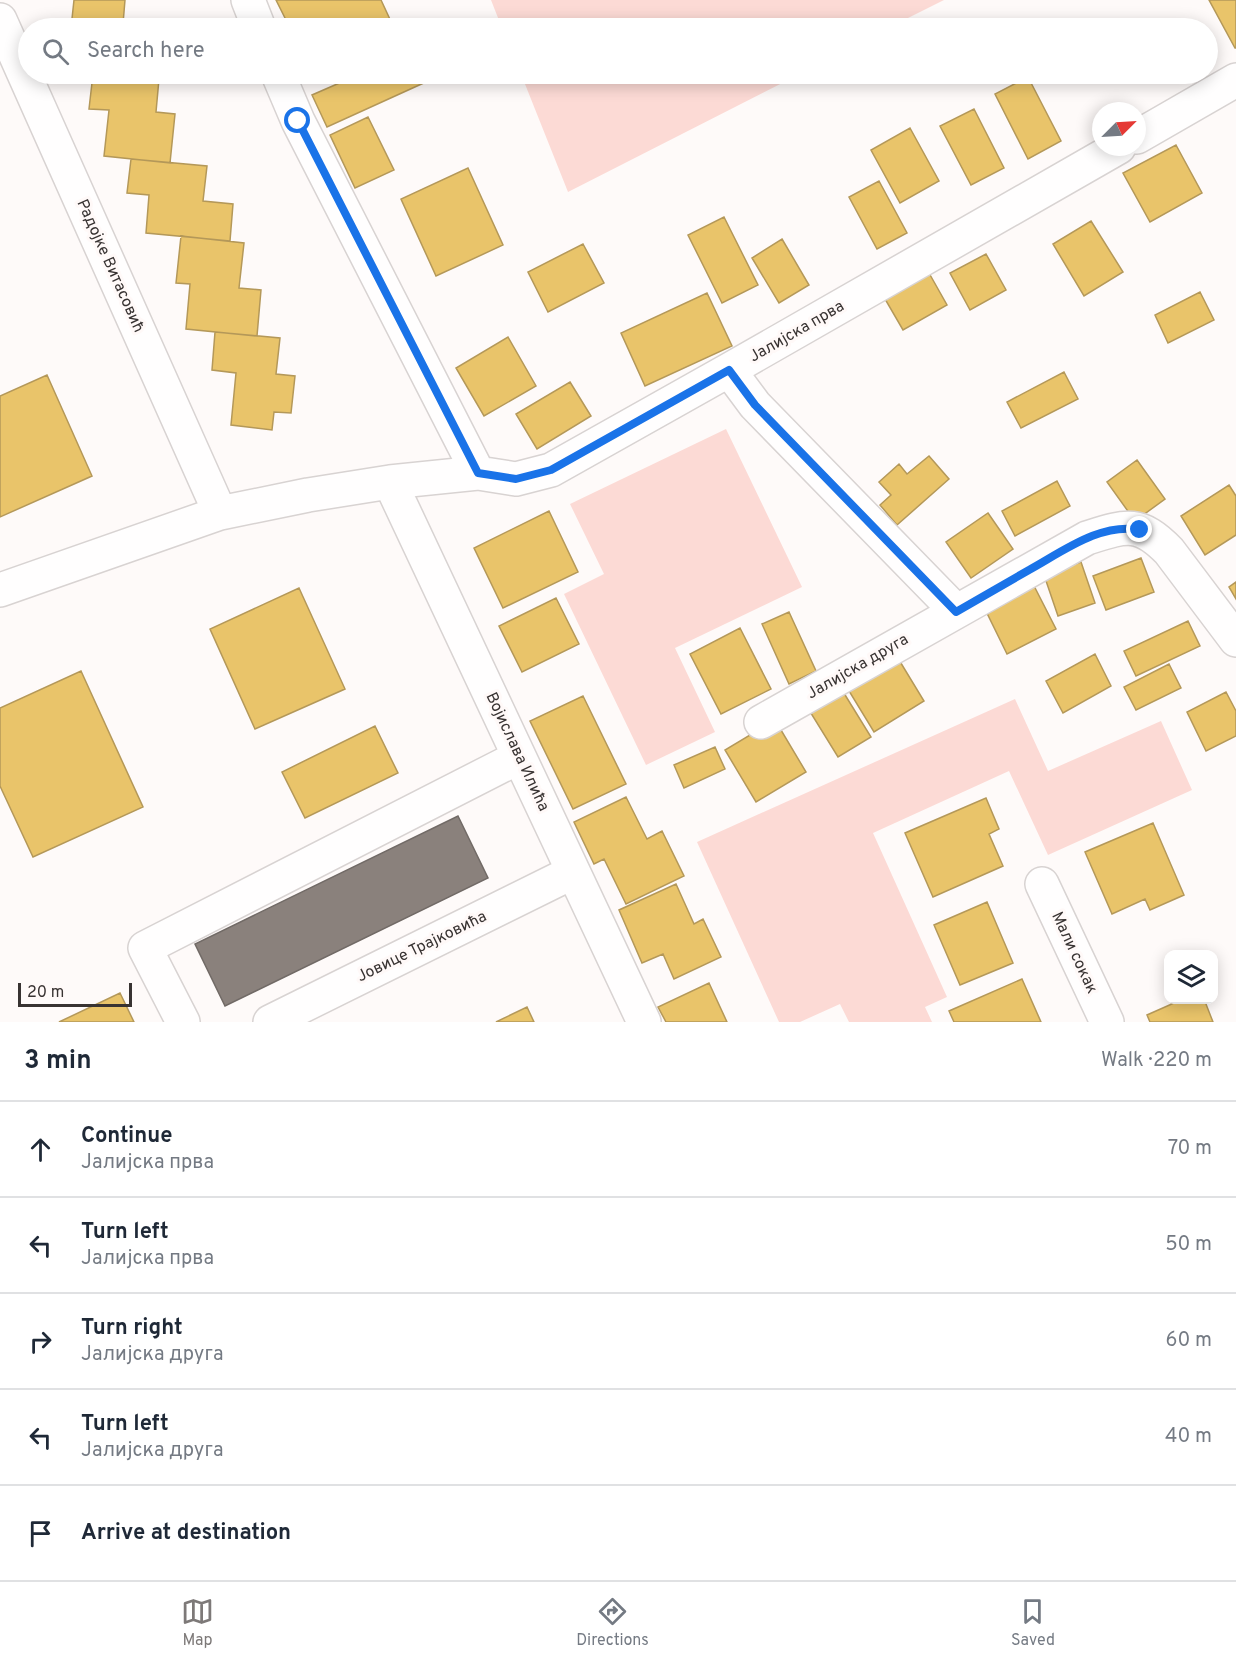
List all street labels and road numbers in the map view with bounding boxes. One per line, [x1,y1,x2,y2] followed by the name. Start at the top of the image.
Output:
[72,196,148,336] street label: Радојке Витасовић
[746,297,848,367] street label: Јалијска прва
[804,630,912,704] street label: Јалијска друга
[481,689,553,815] street label: Војислава Илића
[354,907,490,987] street label: Јовице Трајковића
[1046,909,1102,997] street label: Мали сокак

